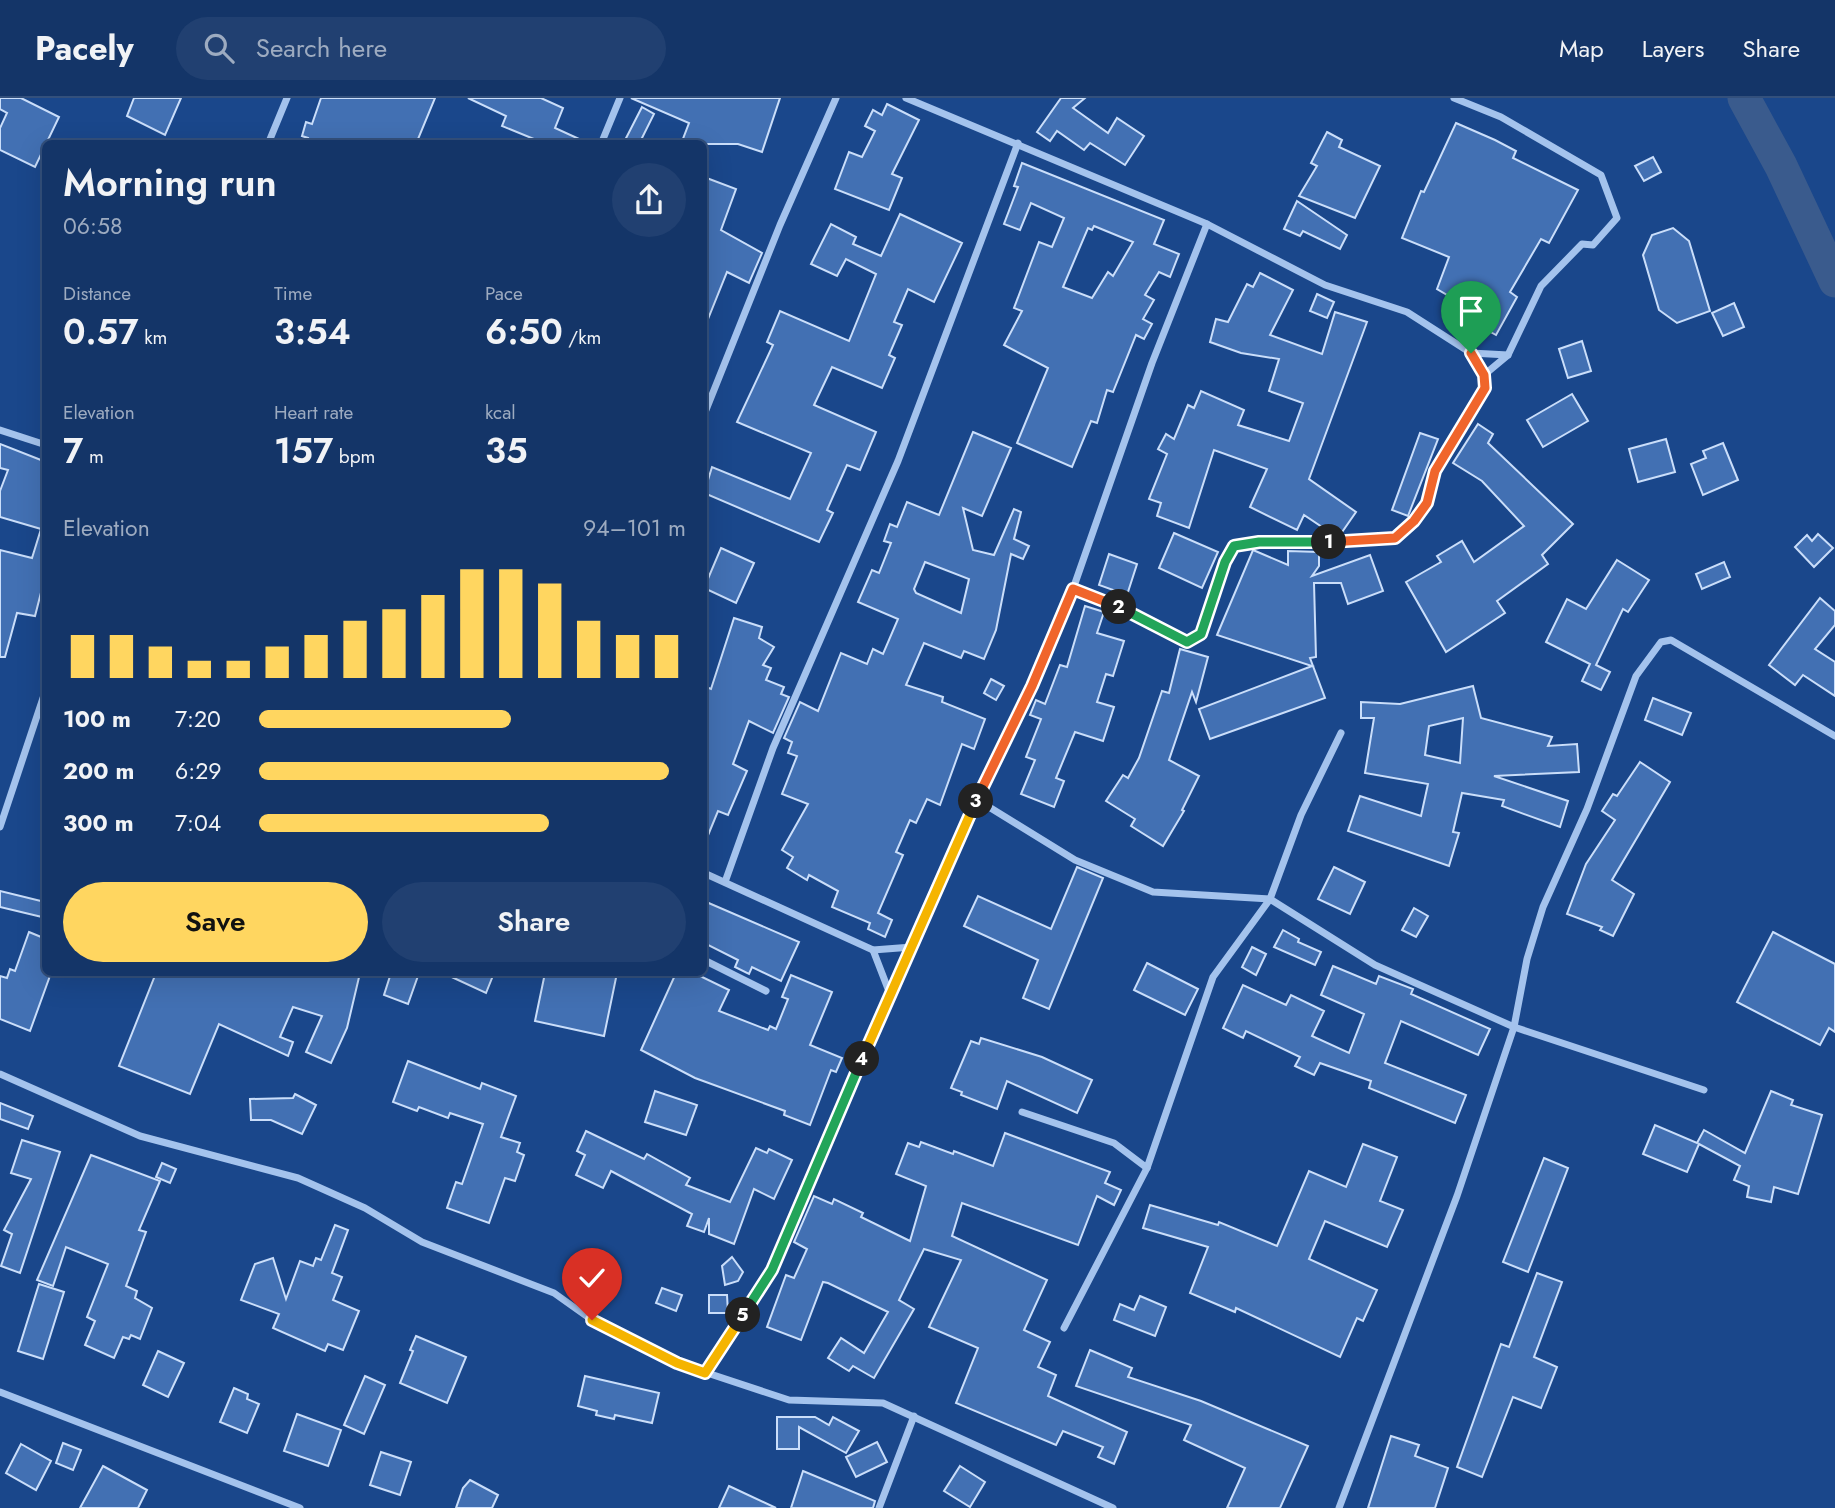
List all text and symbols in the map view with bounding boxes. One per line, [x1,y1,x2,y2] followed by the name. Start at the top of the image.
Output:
[176,17,666,80] search box
[35,25,134,72] text: Pacely
[200,29,238,67] icon: search
[256,29,387,67] text: Search here
[1559,31,1604,66] text: Map
[1642,31,1704,66] text: Layers
[1742,31,1800,66] text: Share
[63,155,277,210] text: Morning run
[612,163,686,237] button: share
[63,209,122,243] text: 06:58
[63,280,131,307] text: Distance
[274,280,312,307] text: Time
[485,280,523,307] text: Pace
[1441,281,1501,353] pin
[1452,292,1490,330] icon: arrive
[63,307,139,357] text: 0.57
[274,307,351,357] text: 3:54
[485,307,563,357] text: 6:50
[139,324,167,351] text: km
[563,324,601,351] text: /km
[63,399,135,426] text: Elevation
[274,399,353,426] text: Heart rate
[485,399,516,426] text: kcal
[63,426,83,476] text: 7
[274,426,333,476] text: 157
[485,426,528,476] text: 35
[83,443,104,470] text: m
[333,443,375,470] text: bpm
[63,511,150,545] text: Elevation
[583,511,686,545] text: 94–101 m
[1312,524,1346,560] pin: 1
[1324,528,1333,555] text: 1
[1102,589,1136,624] pin: 2
[1112,593,1125,620] text: 2
[63,702,131,736] text: 100 m
[175,702,221,736] text: 7:20
[63,754,134,788] text: 200 m
[175,754,221,788] text: 6:29
[958,784,993,818] pin: 3
[970,787,981,814] text: 3
[63,806,134,840] text: 300 m
[175,806,221,840] text: 7:04
[63,882,368,962] button: Save
[382,882,686,962] button: Share
[844,1042,880,1076] pin: 4
[855,1045,868,1072] text: 4
[562,1248,622,1320] pin
[573,1259,611,1297] icon: check
[726,1298,760,1332] pin: 5
[736,1301,749,1328] text: 5

